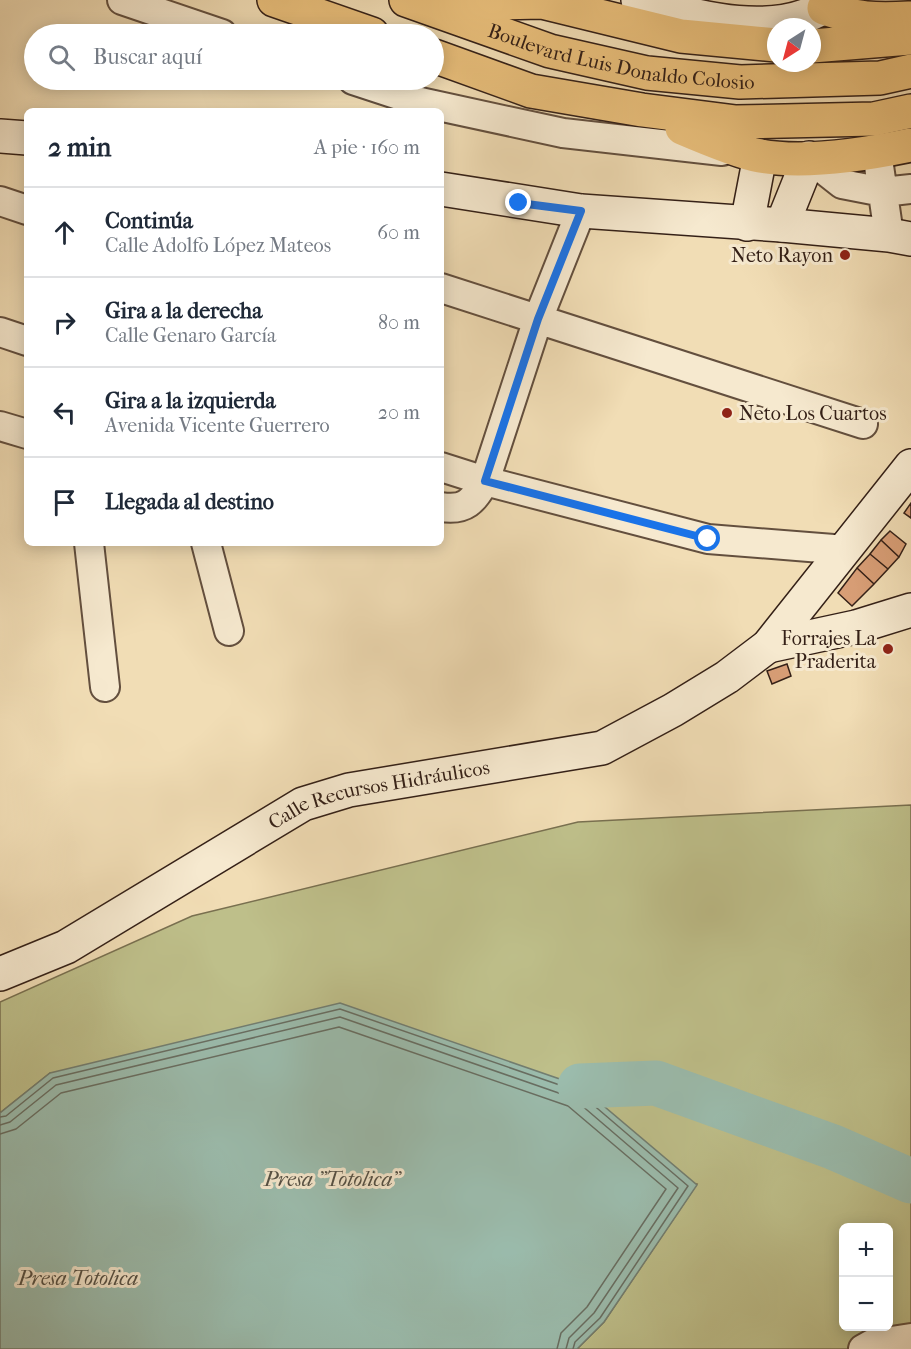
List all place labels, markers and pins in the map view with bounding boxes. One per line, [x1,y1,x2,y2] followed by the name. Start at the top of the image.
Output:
[731,244,833,267] place label: Neto Rayon
[838,248,852,262] marker: Neto Rayon
[739,402,887,425] place label: Neto Los Cuartos
[720,406,734,420] marker: Neto Los Cuartos
[781,627,877,673] place label: Forrajes La Praderita
[881,642,895,656] marker: Forrajes La Praderita

